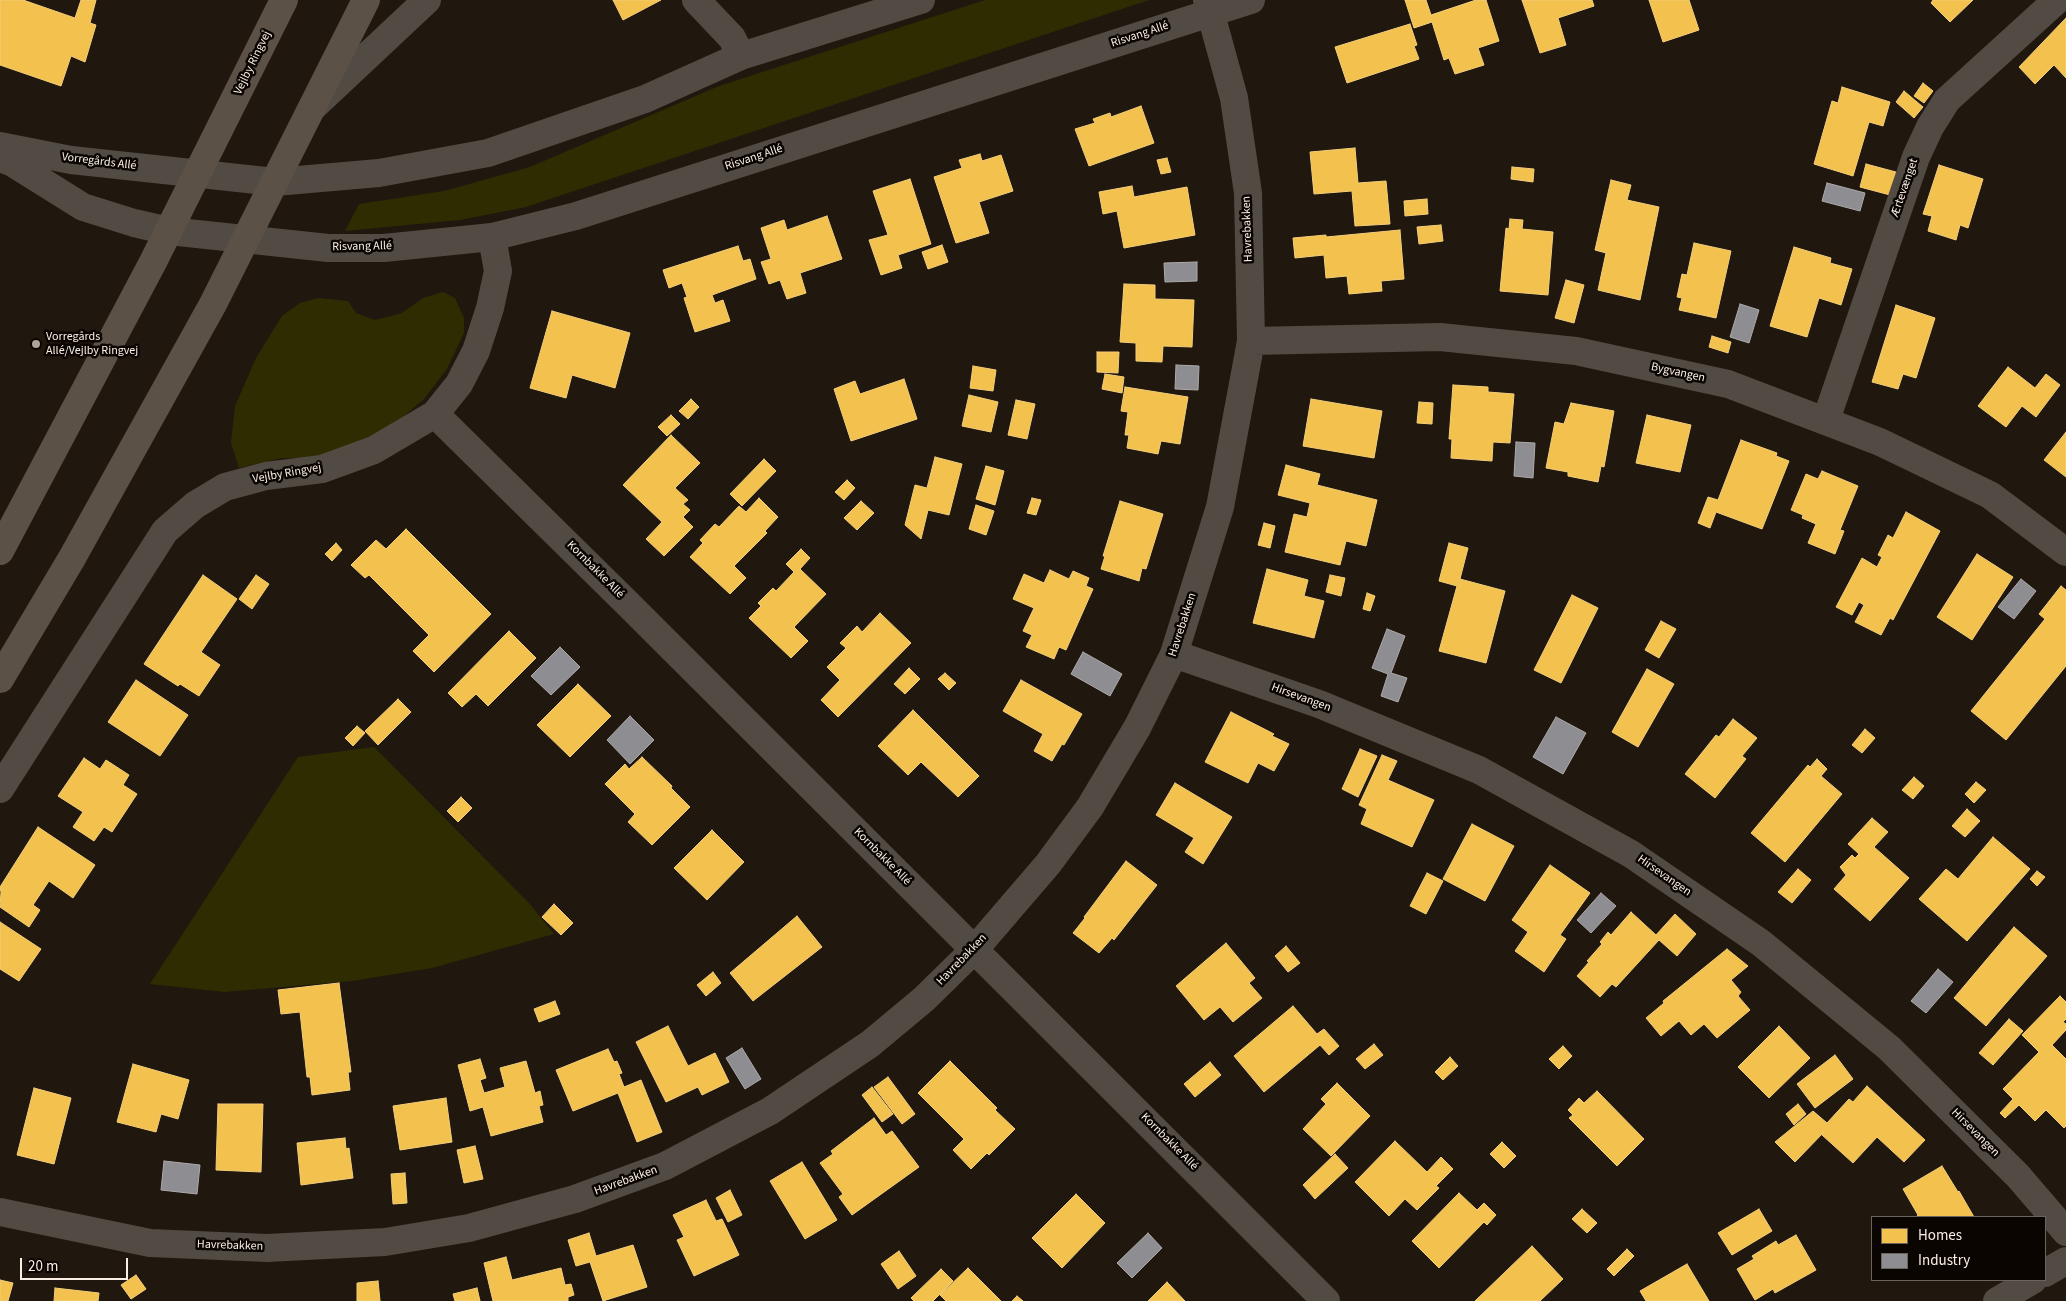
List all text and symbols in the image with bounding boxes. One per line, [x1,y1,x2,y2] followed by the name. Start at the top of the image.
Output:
[1109,19,1171,51] street label: Risvang Allé
[231,29,275,97] street label: Vejlby Ringvej
[723,142,785,174] street label: Risvang Allé
[61,150,137,174] street label: Vorregårds Allé
[1888,157,1922,219] street label: Ærtevænget
[1240,196,1256,262] street label: Havrebakken
[332,239,392,255] street label: Risvang Allé
[46,330,138,358] place label: Vorregårds Allé/Vejlby Ringvej
[30,338,42,350] marker: Vorregårds Allé/Vejlby Ringvej
[1650,360,1706,386] street label: Bygvangen
[252,461,322,487] street label: Vejlby Ringvej
[563,538,627,602] street label: Kornbakke Allé
[1166,591,1200,659] street label: Havrebakken
[1269,681,1333,715] street label: Hirsevangen
[850,825,914,889] street label: Kornbakke Allé
[1634,852,1694,900] street label: Hirsevangen
[934,931,990,989] street label: Havrebakken
[1948,1106,2002,1160] street label: Hirsevangen
[1137,1110,1201,1174] street label: Kornbakke Allé
[592,1163,660,1199] street label: Havrebakken
[1871,1216,2046,1281] legend
[1918,1225,1962,1246] text: Homes
[197,1238,263,1254] street label: Havrebakken
[22,1248,130,1280] scale bar
[1918,1250,1970,1271] text: Industry
[28,1256,58,1277] text: 20 m

